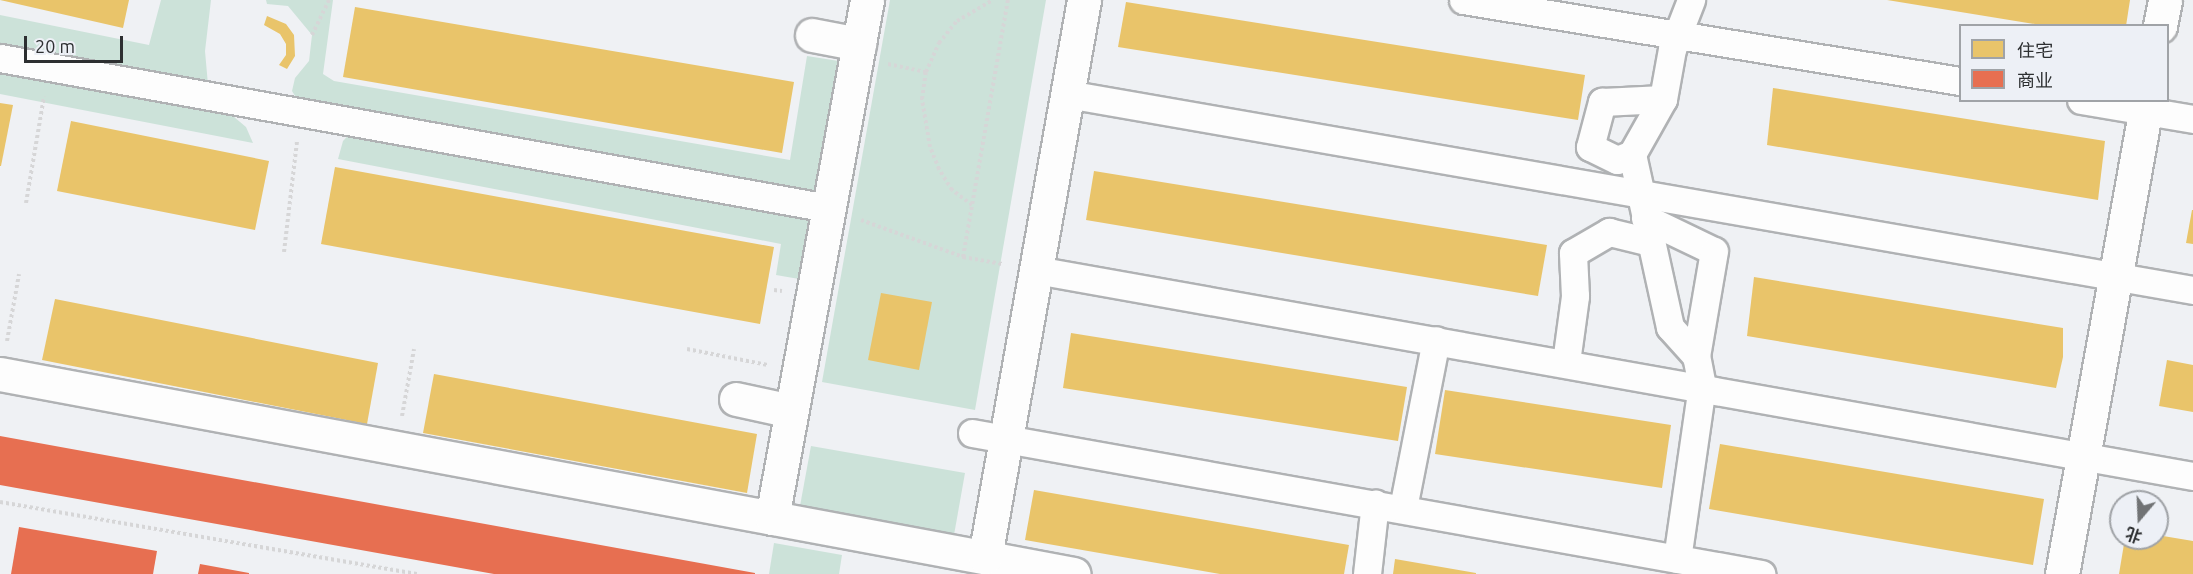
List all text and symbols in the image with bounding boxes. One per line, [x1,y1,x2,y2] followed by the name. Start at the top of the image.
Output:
[27,24,126,62] scale bar
[1959,24,2169,102] legend
[35,36,75,56] text: 20 m
[2017,40,2053,60] text: 住宅
[2017,70,2053,90] text: 商业
[2109,490,2169,550] north arrow
[2123,524,2144,546] text: 北

